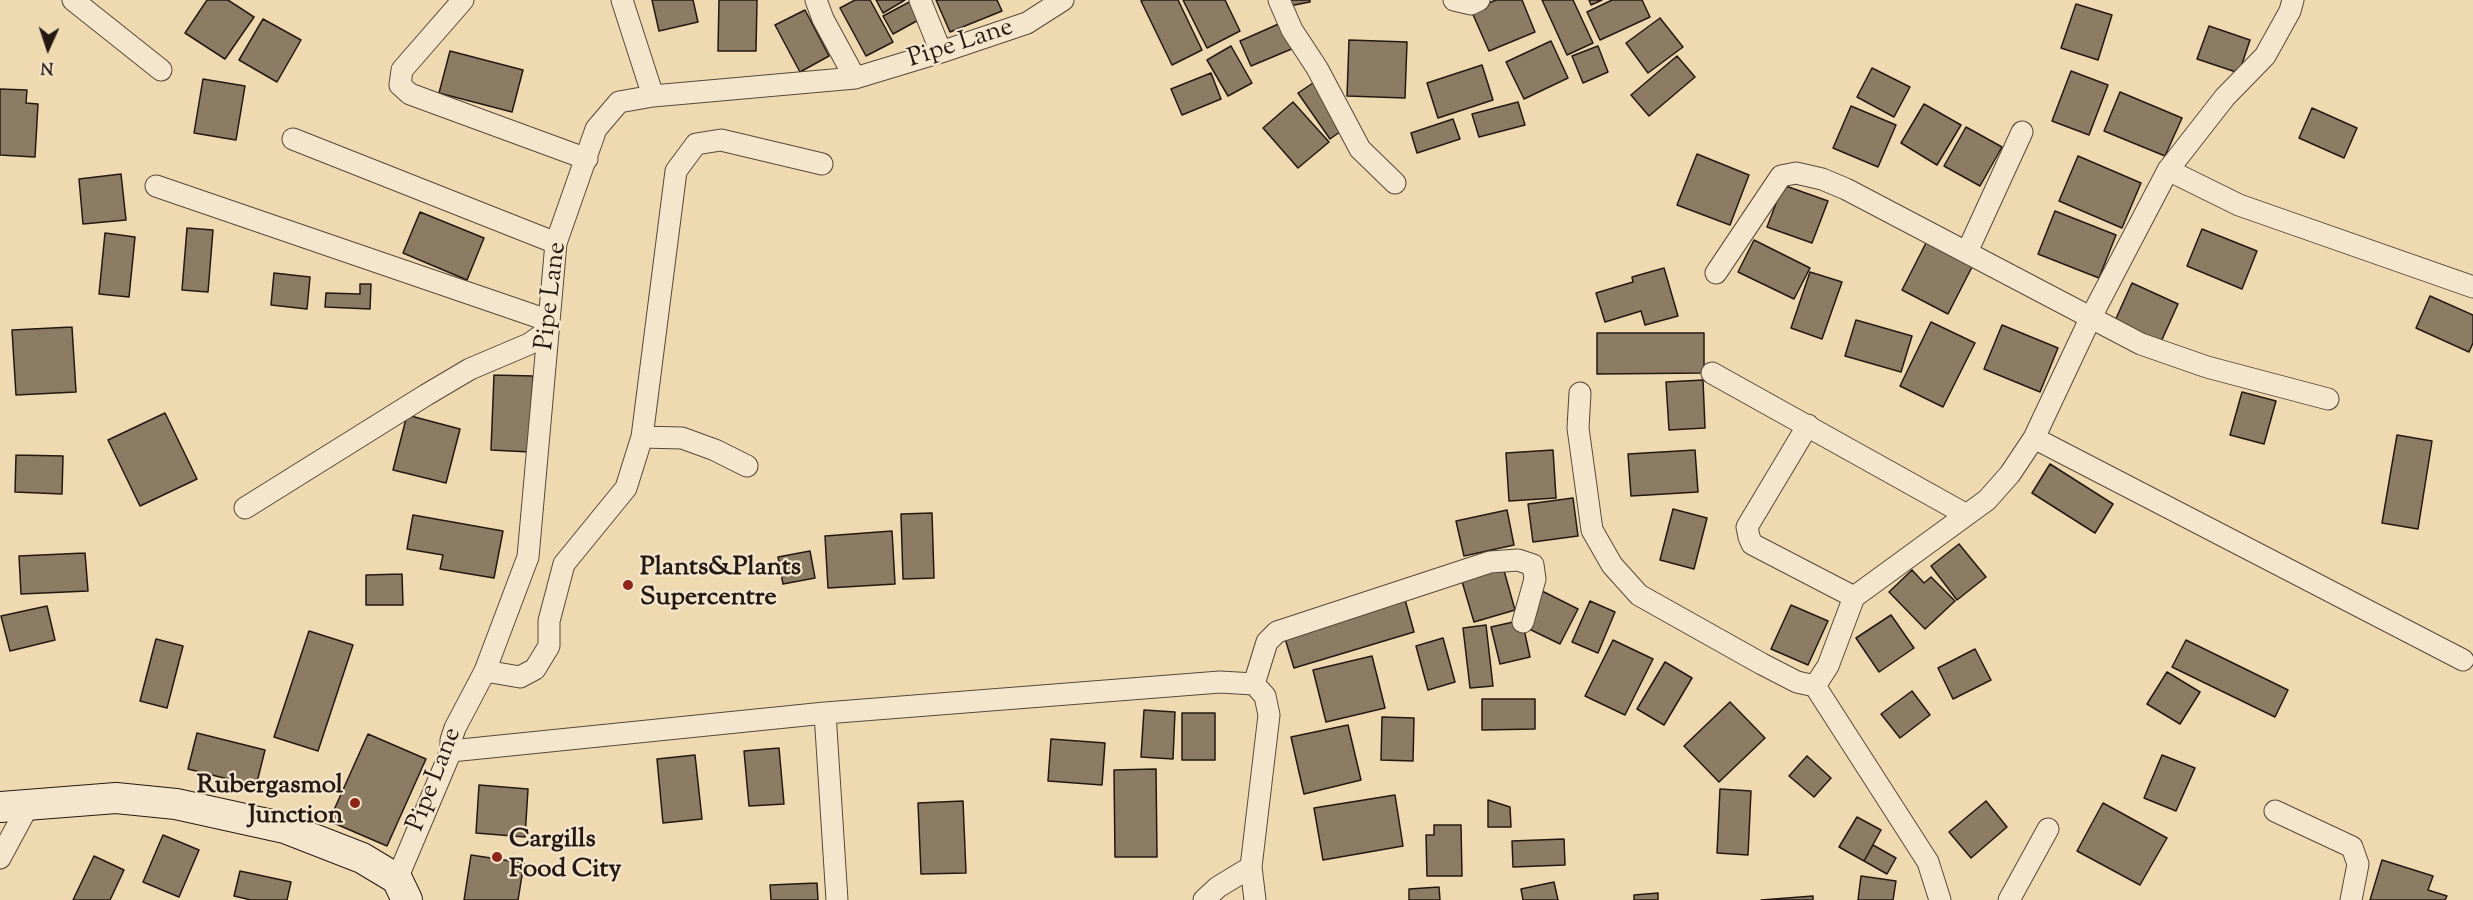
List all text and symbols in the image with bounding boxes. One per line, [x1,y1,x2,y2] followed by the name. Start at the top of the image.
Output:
[905,13,1017,77] street label: Pipe Lane
[18,18,78,78] north arrow
[40,55,54,78] text: N
[531,240,575,352] street label: Pipe Lane
[640,554,801,616] place label: Plants&Plants Supercentre
[621,578,635,592] marker: Plants&Plants Supercentre
[402,724,470,836] street label: Pipe Lane
[197,772,343,834] place label: Rubergasmol Junction
[348,796,362,810] marker: Rubergasmol Junction
[509,826,621,888] place label: Cargills Food City
[490,850,504,864] marker: Cargills Food City

